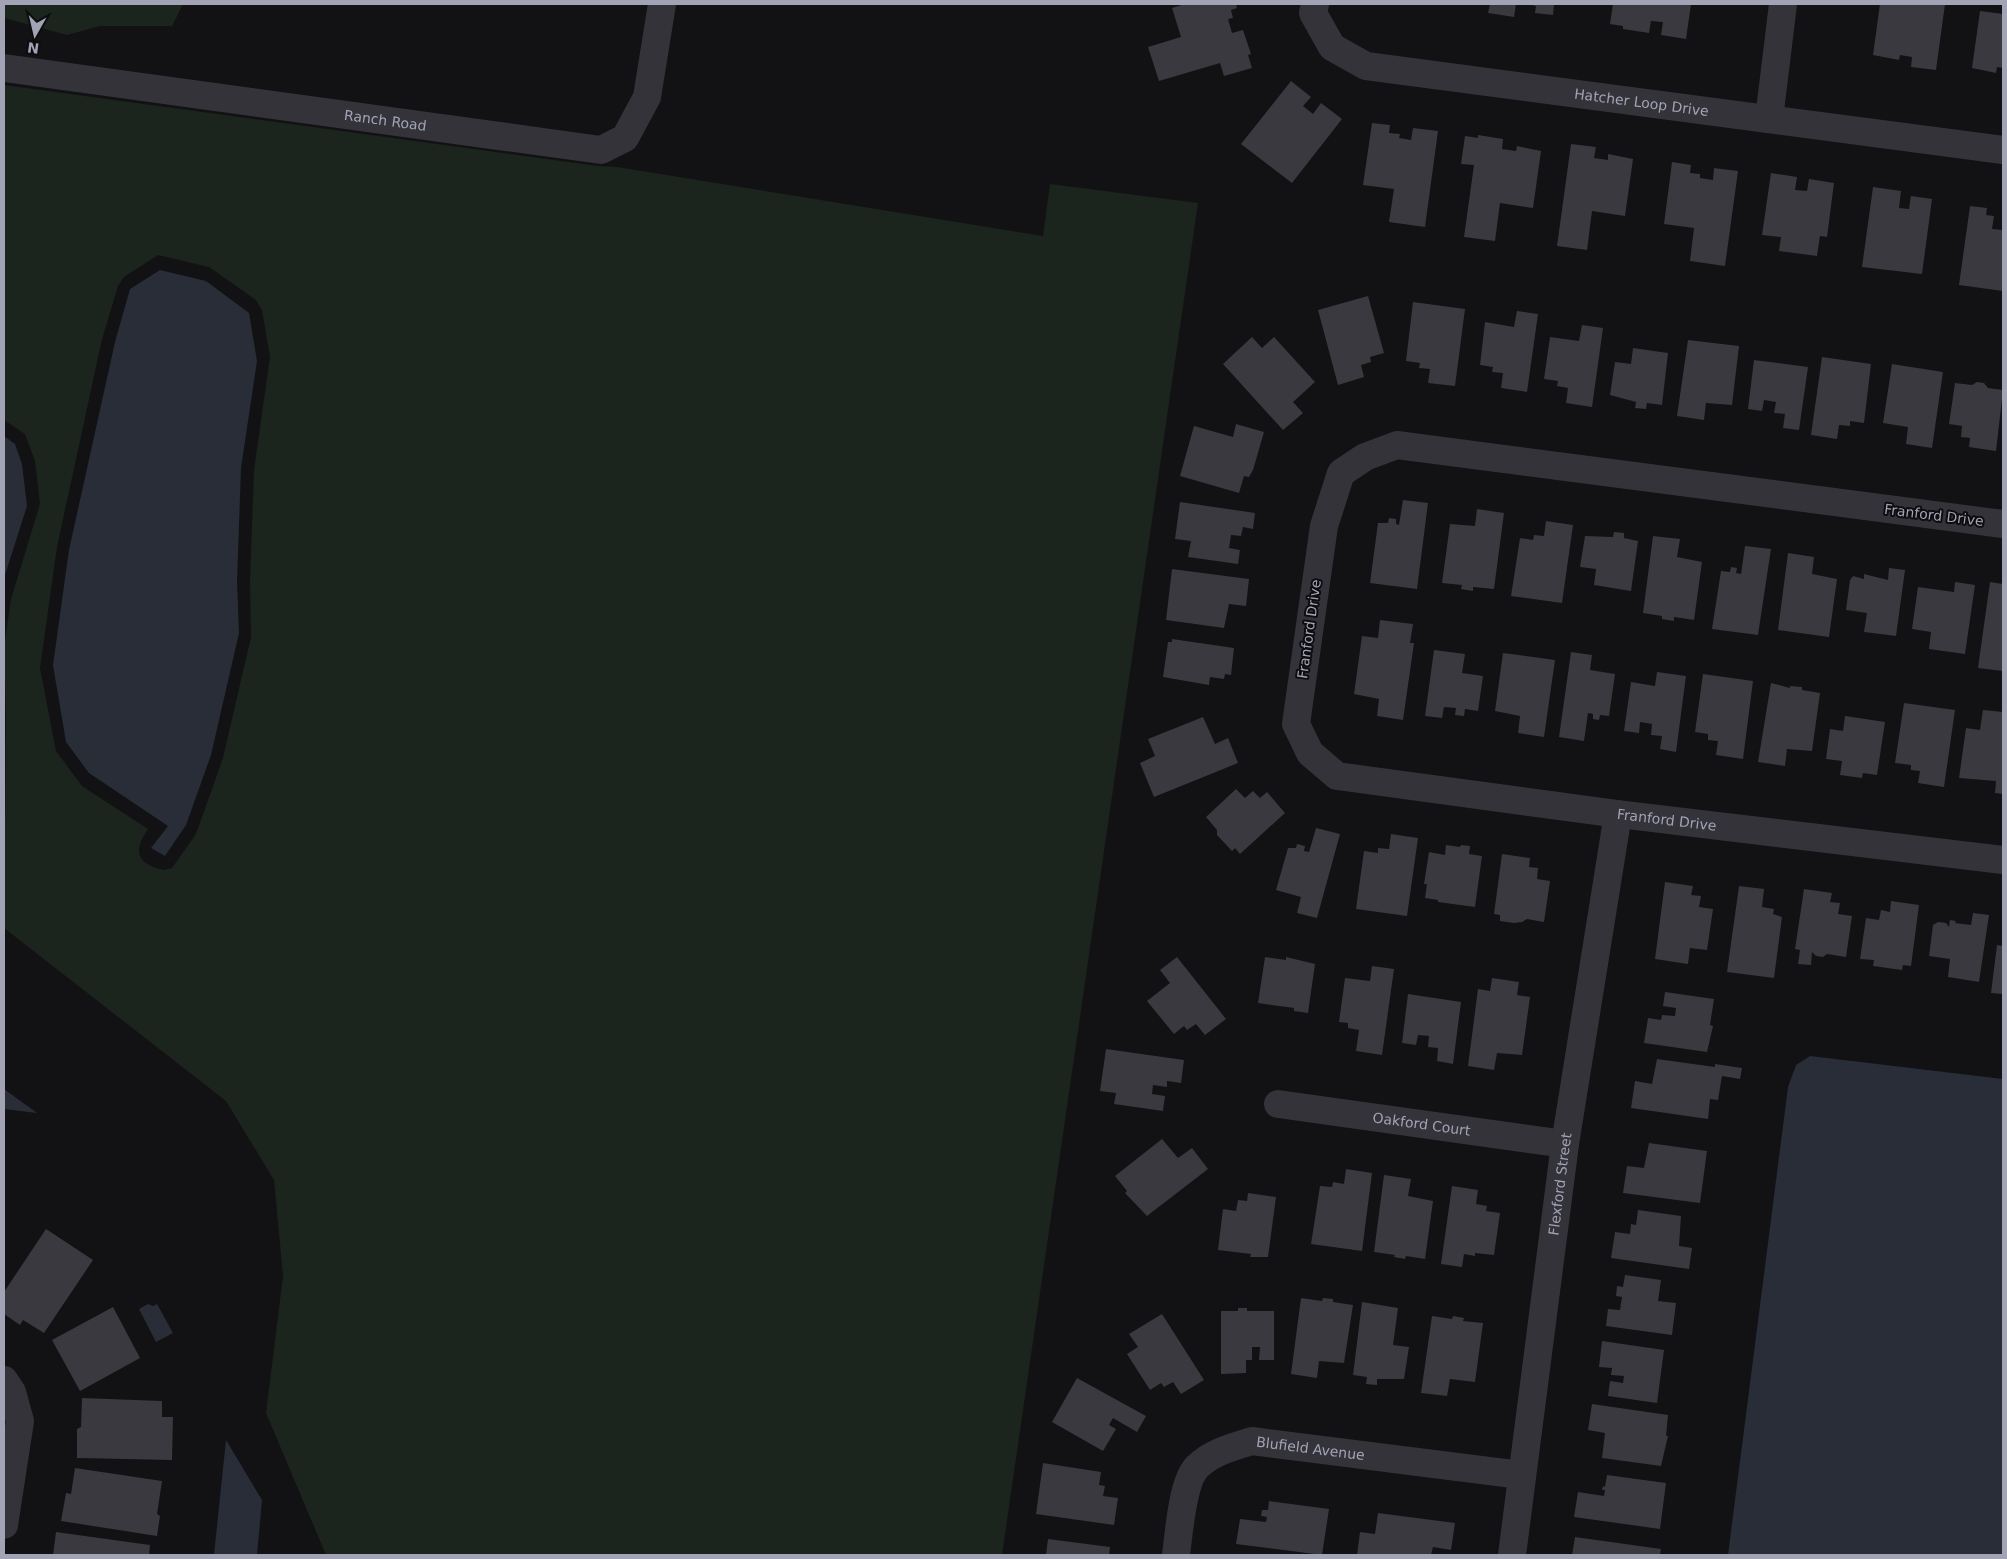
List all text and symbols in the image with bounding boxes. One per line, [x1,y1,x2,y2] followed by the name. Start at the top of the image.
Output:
[10,10,60,60] north arrow
[26,39,40,57] text: N
[1573,86,1710,119] street label: Hatcher Loop Drive
[343,107,428,134] street label: Ranch Road
[1883,501,1985,529] street label: Franford Drive
[1294,578,1324,680] street label: Franford Drive
[1616,806,1717,834] street label: Franford Drive
[1372,1109,1472,1139] street label: Oakford Court
[1545,1131,1575,1236] street label: Flexford Street
[1255,1434,1366,1463] street label: Blufield Avenue

